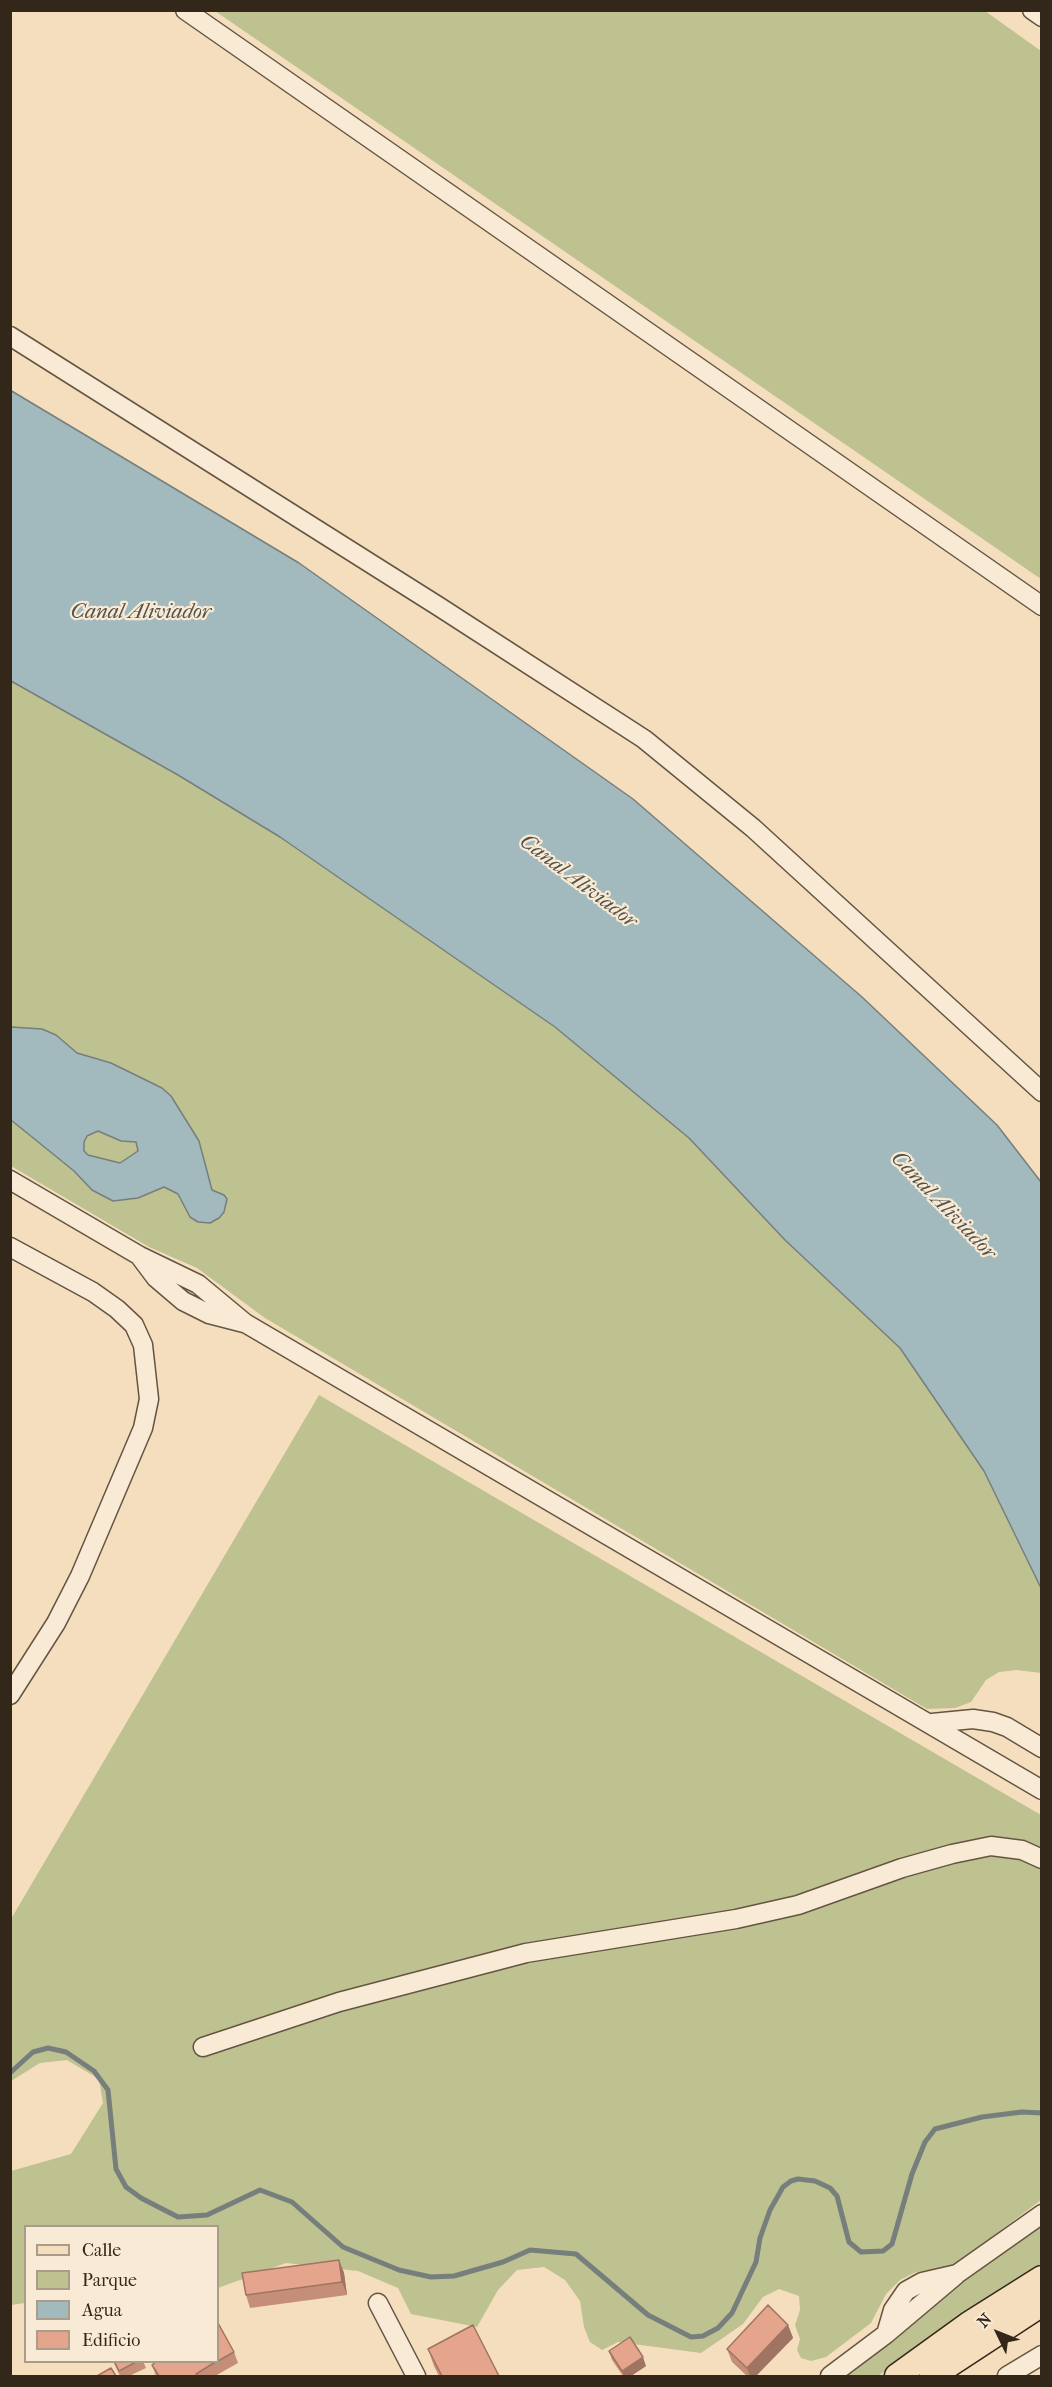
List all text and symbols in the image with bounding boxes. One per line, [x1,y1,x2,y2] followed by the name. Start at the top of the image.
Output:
[71,600,211,626] water label: Canal Aliviador
[514,830,642,934] water label: Canal Aliviador
[885,1147,1001,1265] water label: Canal Aliviador
[24,2225,219,2363] legend
[82,2240,121,2261] text: Calle
[82,2270,137,2291] text: Parque
[82,2300,122,2321] text: Agua
[968,2303,1028,2363] north arrow
[973,2309,996,2331] text: N
[82,2330,140,2351] text: Edificio

